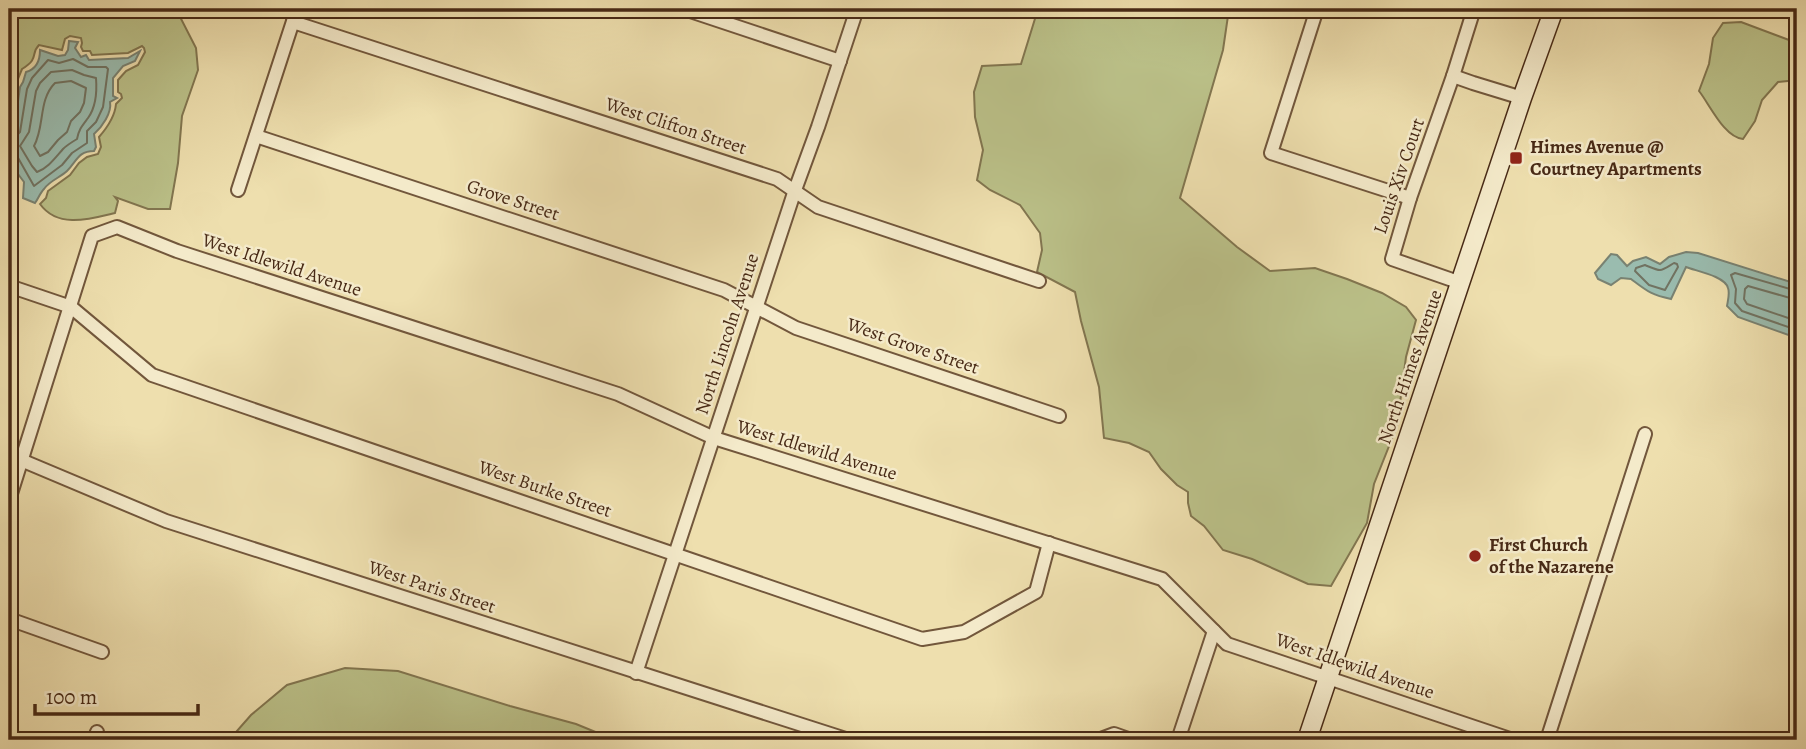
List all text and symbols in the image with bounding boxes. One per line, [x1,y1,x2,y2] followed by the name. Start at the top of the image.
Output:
[601,91,750,161] street label: West Clifton Street
[1367,115,1431,237] street label: Louis Xiv Court
[1530,134,1702,182] place label: Himes Avenue @ Courtney Apartments
[1508,150,1524,166] marker: Himes Avenue @ Courtney Apartments
[463,173,563,227] street label: Grove Street
[198,227,365,303] street label: West Idlewild Avenue
[689,250,765,418] street label: North Lincoln Avenue
[1371,286,1449,448] street label: North Himes Avenue
[843,311,983,381] street label: West Grove Street
[733,413,900,487] street label: West Idlewild Avenue
[474,454,615,524] street label: West Burke Street
[1489,532,1614,580] place label: First Church of the Nazarene
[1467,548,1483,564] marker: First Church of the Nazarene
[364,554,499,620] street label: West Paris Street
[1271,626,1438,705] street label: West Idlewild Avenue
[35,672,198,716] scale bar
[46,683,97,711] text: 100 m

